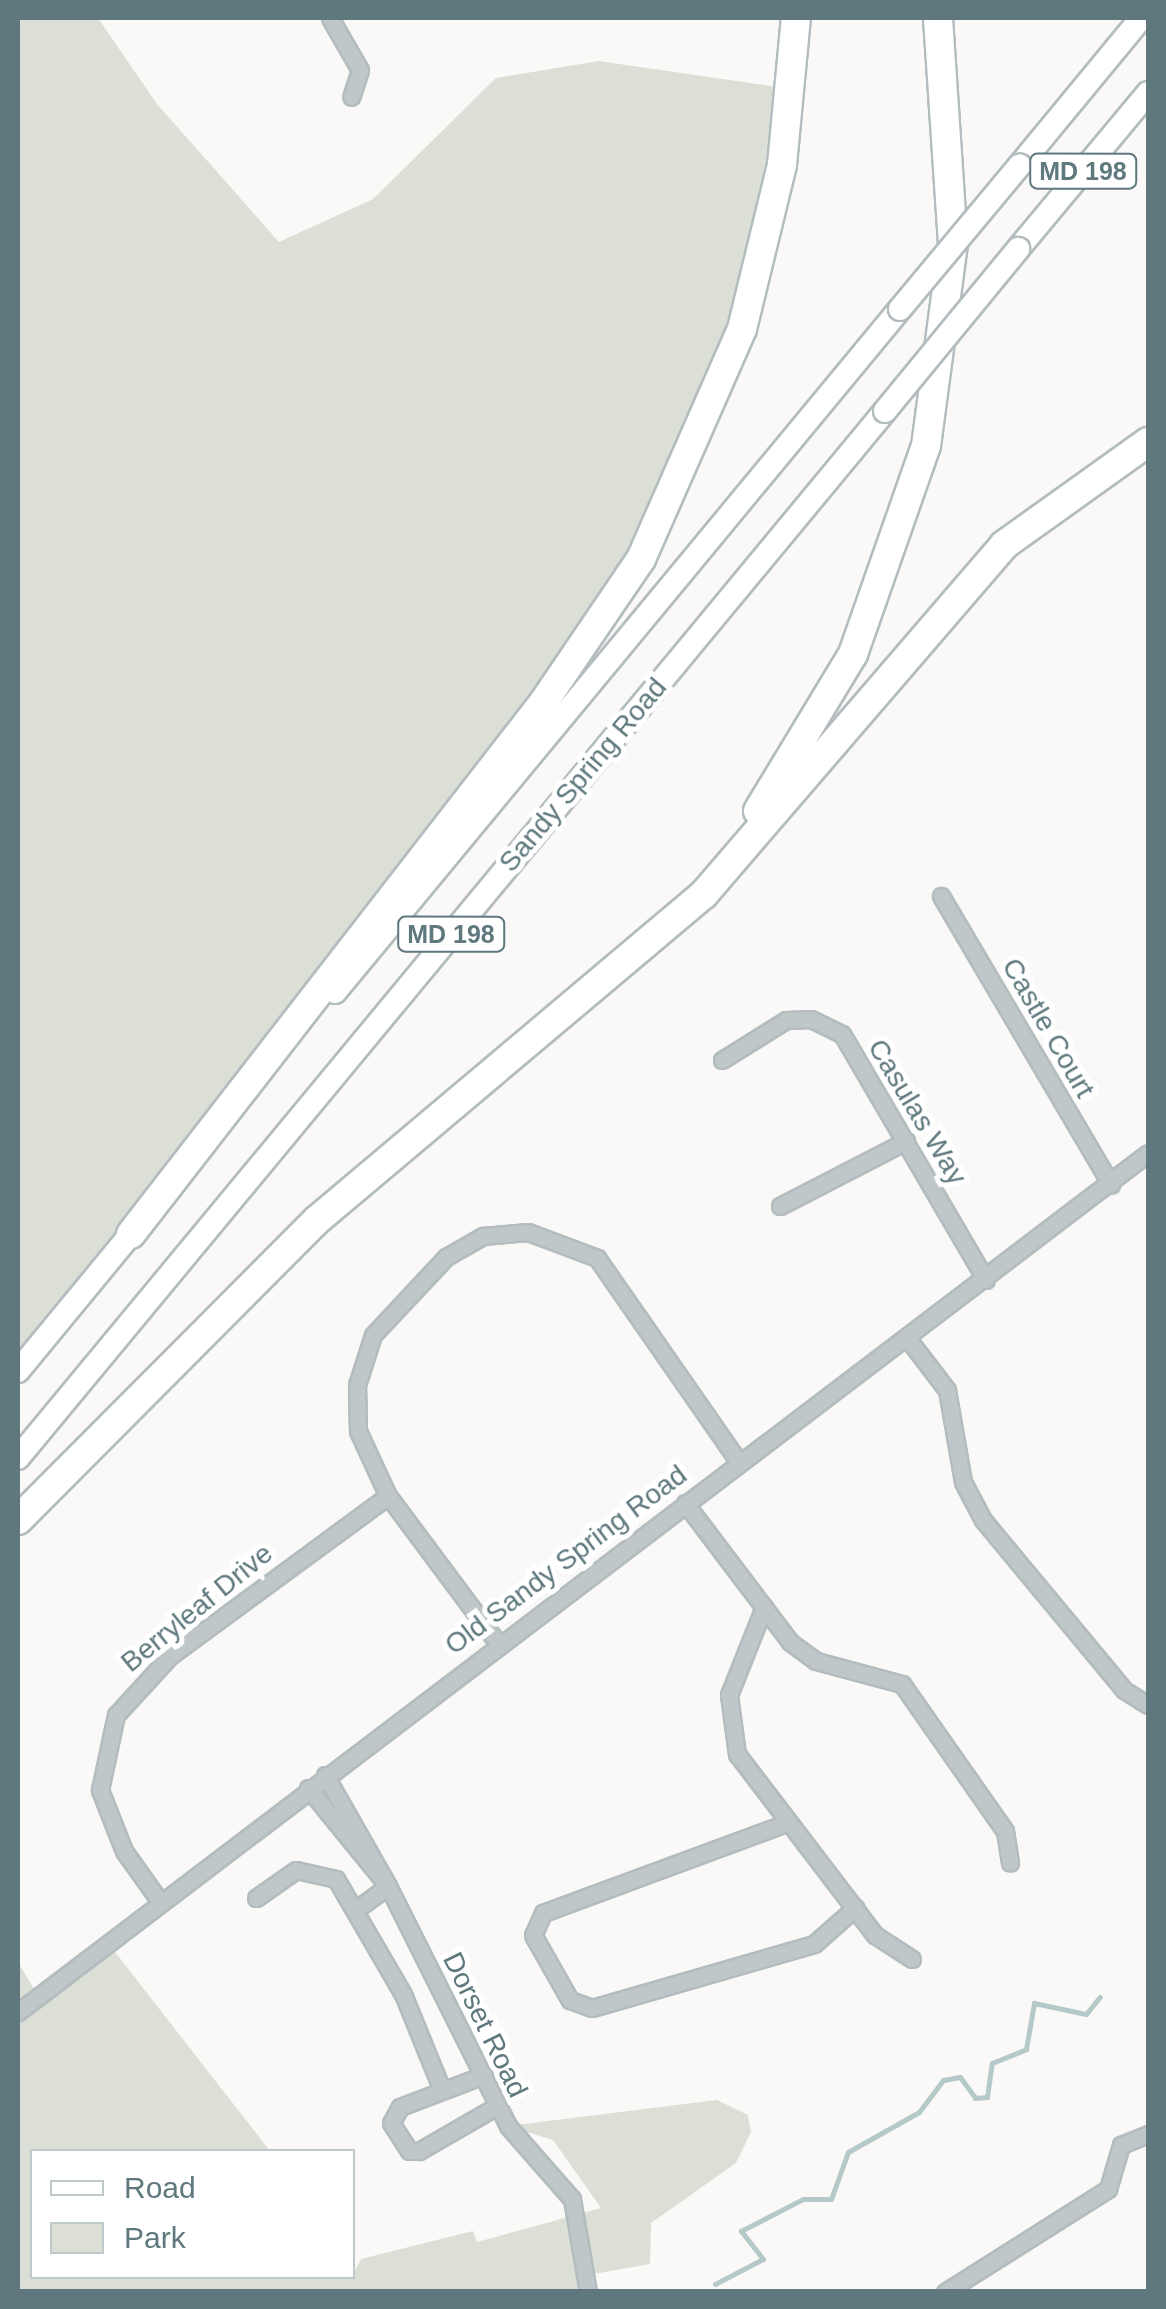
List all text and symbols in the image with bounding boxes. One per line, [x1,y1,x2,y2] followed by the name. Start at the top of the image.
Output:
[1028,151,1138,191] road number: MD 198
[492,671,674,879] street label: Sandy Spring Road
[396,914,506,954] road number: MD 198
[995,952,1101,1104] street label: Castle Court
[860,1033,974,1191] street label: Casulas Way
[438,1458,694,1662] street label: Old Sandy Spring Road
[114,1537,280,1679] street label: Berryleaf Drive
[435,1947,535,2103] street label: Dorset Road
[30,2149,355,2279] legend
[124,2171,196,2204] text: Road
[124,2221,186,2254] text: Park

